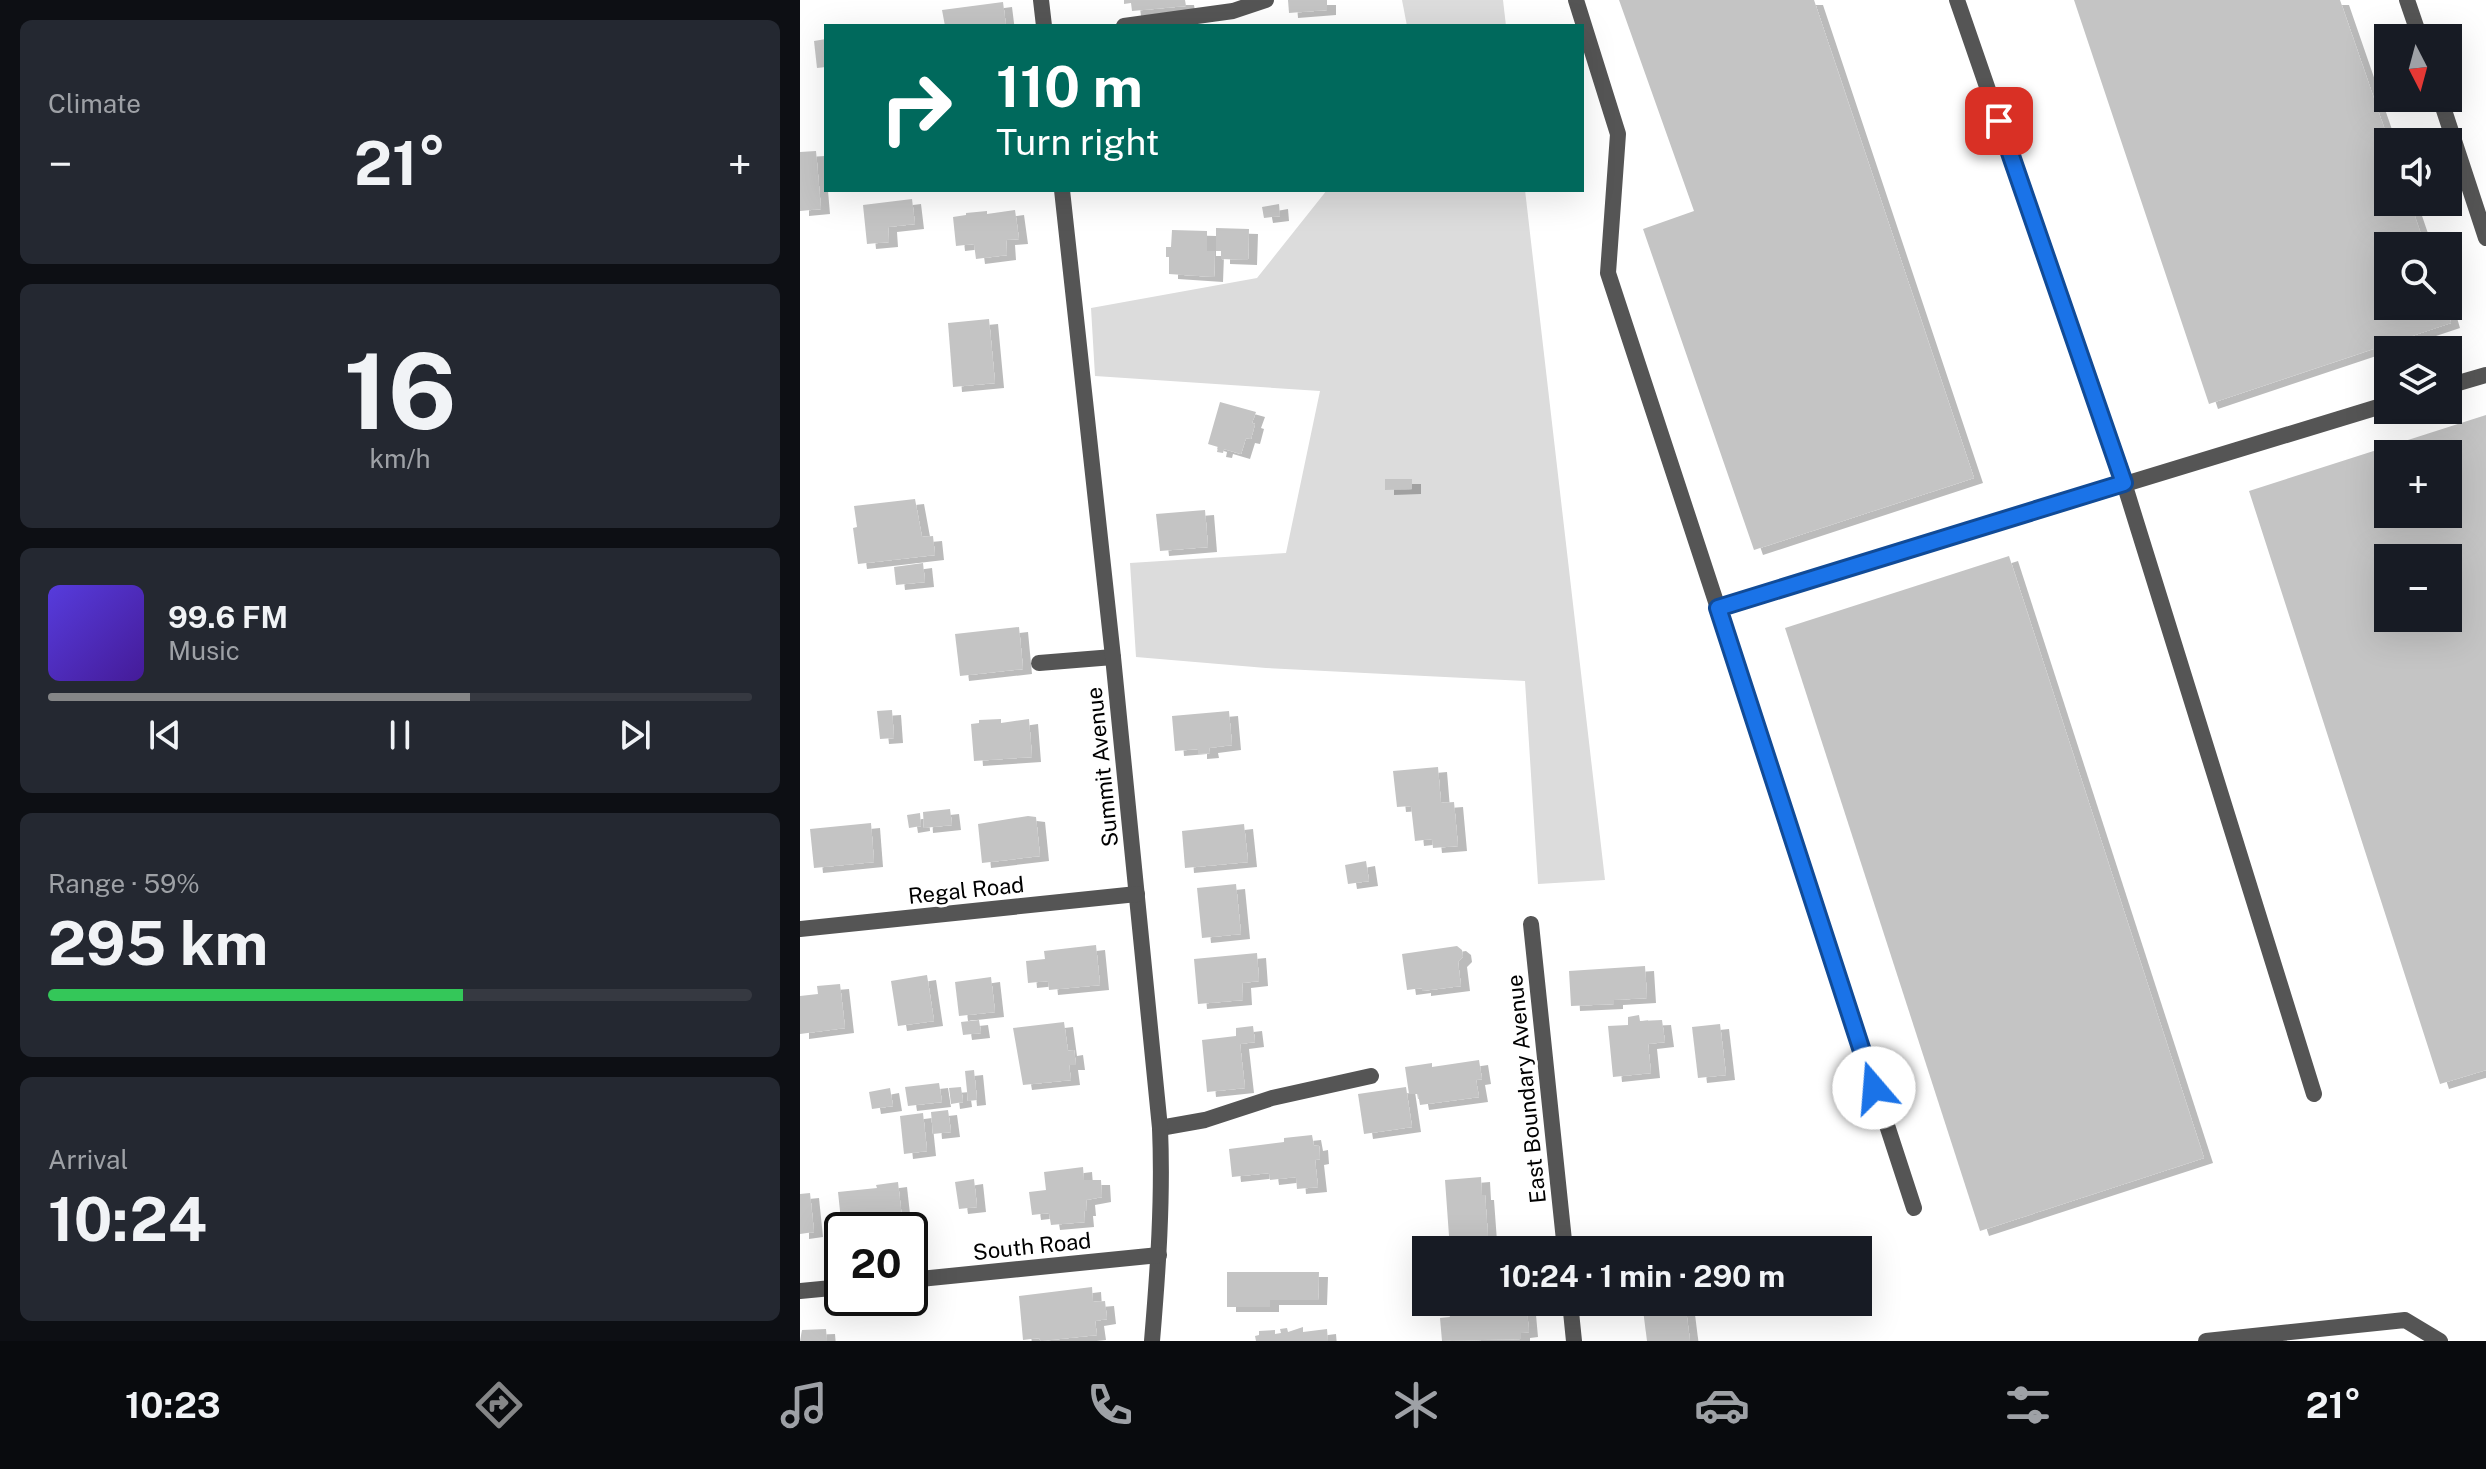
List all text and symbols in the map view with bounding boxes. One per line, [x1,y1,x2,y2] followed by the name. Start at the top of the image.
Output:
[2374,24,2462,112] north arrow
[2374,24,2462,632] map controls
[996,54,1143,120] text: 110 m
[864,56,968,160] icon: right
[1965,87,2033,155] pin
[48,88,141,119] text: Climate
[1977,99,2021,143] icon: arrive
[996,121,1159,163] text: Turn right
[354,128,446,199] text: 21°
[2374,128,2462,216] button: sound
[48,138,72,190] text: −
[728,138,752,190] text: +
[2374,232,2462,320] button: search
[343,330,457,452] text: 16
[2374,336,2462,424] button: layers
[2374,440,2462,528] button: +
[369,443,431,474] text: km/h
[2374,544,2462,632] button: −
[168,599,288,635] text: 99.6 FM
[168,635,240,666] text: Music
[1081,686,1123,848] street label: Summit Avenue
[143,713,187,757] icon: previous
[378,713,422,757] icon: pause
[613,713,657,757] icon: next
[48,868,200,899] text: Range · 59%
[907,871,1025,909] street label: Regal Road
[48,908,268,979] text: 295 km
[1501,973,1551,1205] street label: East Boundary Avenue
[1832,1046,1916,1130] position arrow
[48,1144,128,1175] text: Arrival
[48,1184,207,1255] text: 10:24
[824,1212,928,1316] speed limit sign: 20
[972,1227,1092,1265] street label: South Road
[1499,1258,1785,1294] text: 10:24 · 1 min · 290 m
[471,1377,527,1433] icon: directions
[776,1377,832,1433] icon: music
[1082,1377,1138,1433] icon: phone
[1388,1377,1444,1433] icon: climate
[1694,1377,1750,1433] icon: car
[2000,1377,2056,1433] icon: filters
[125,1384,221,1426] text: 10:23
[2306,1384,2361,1426] text: 21°

